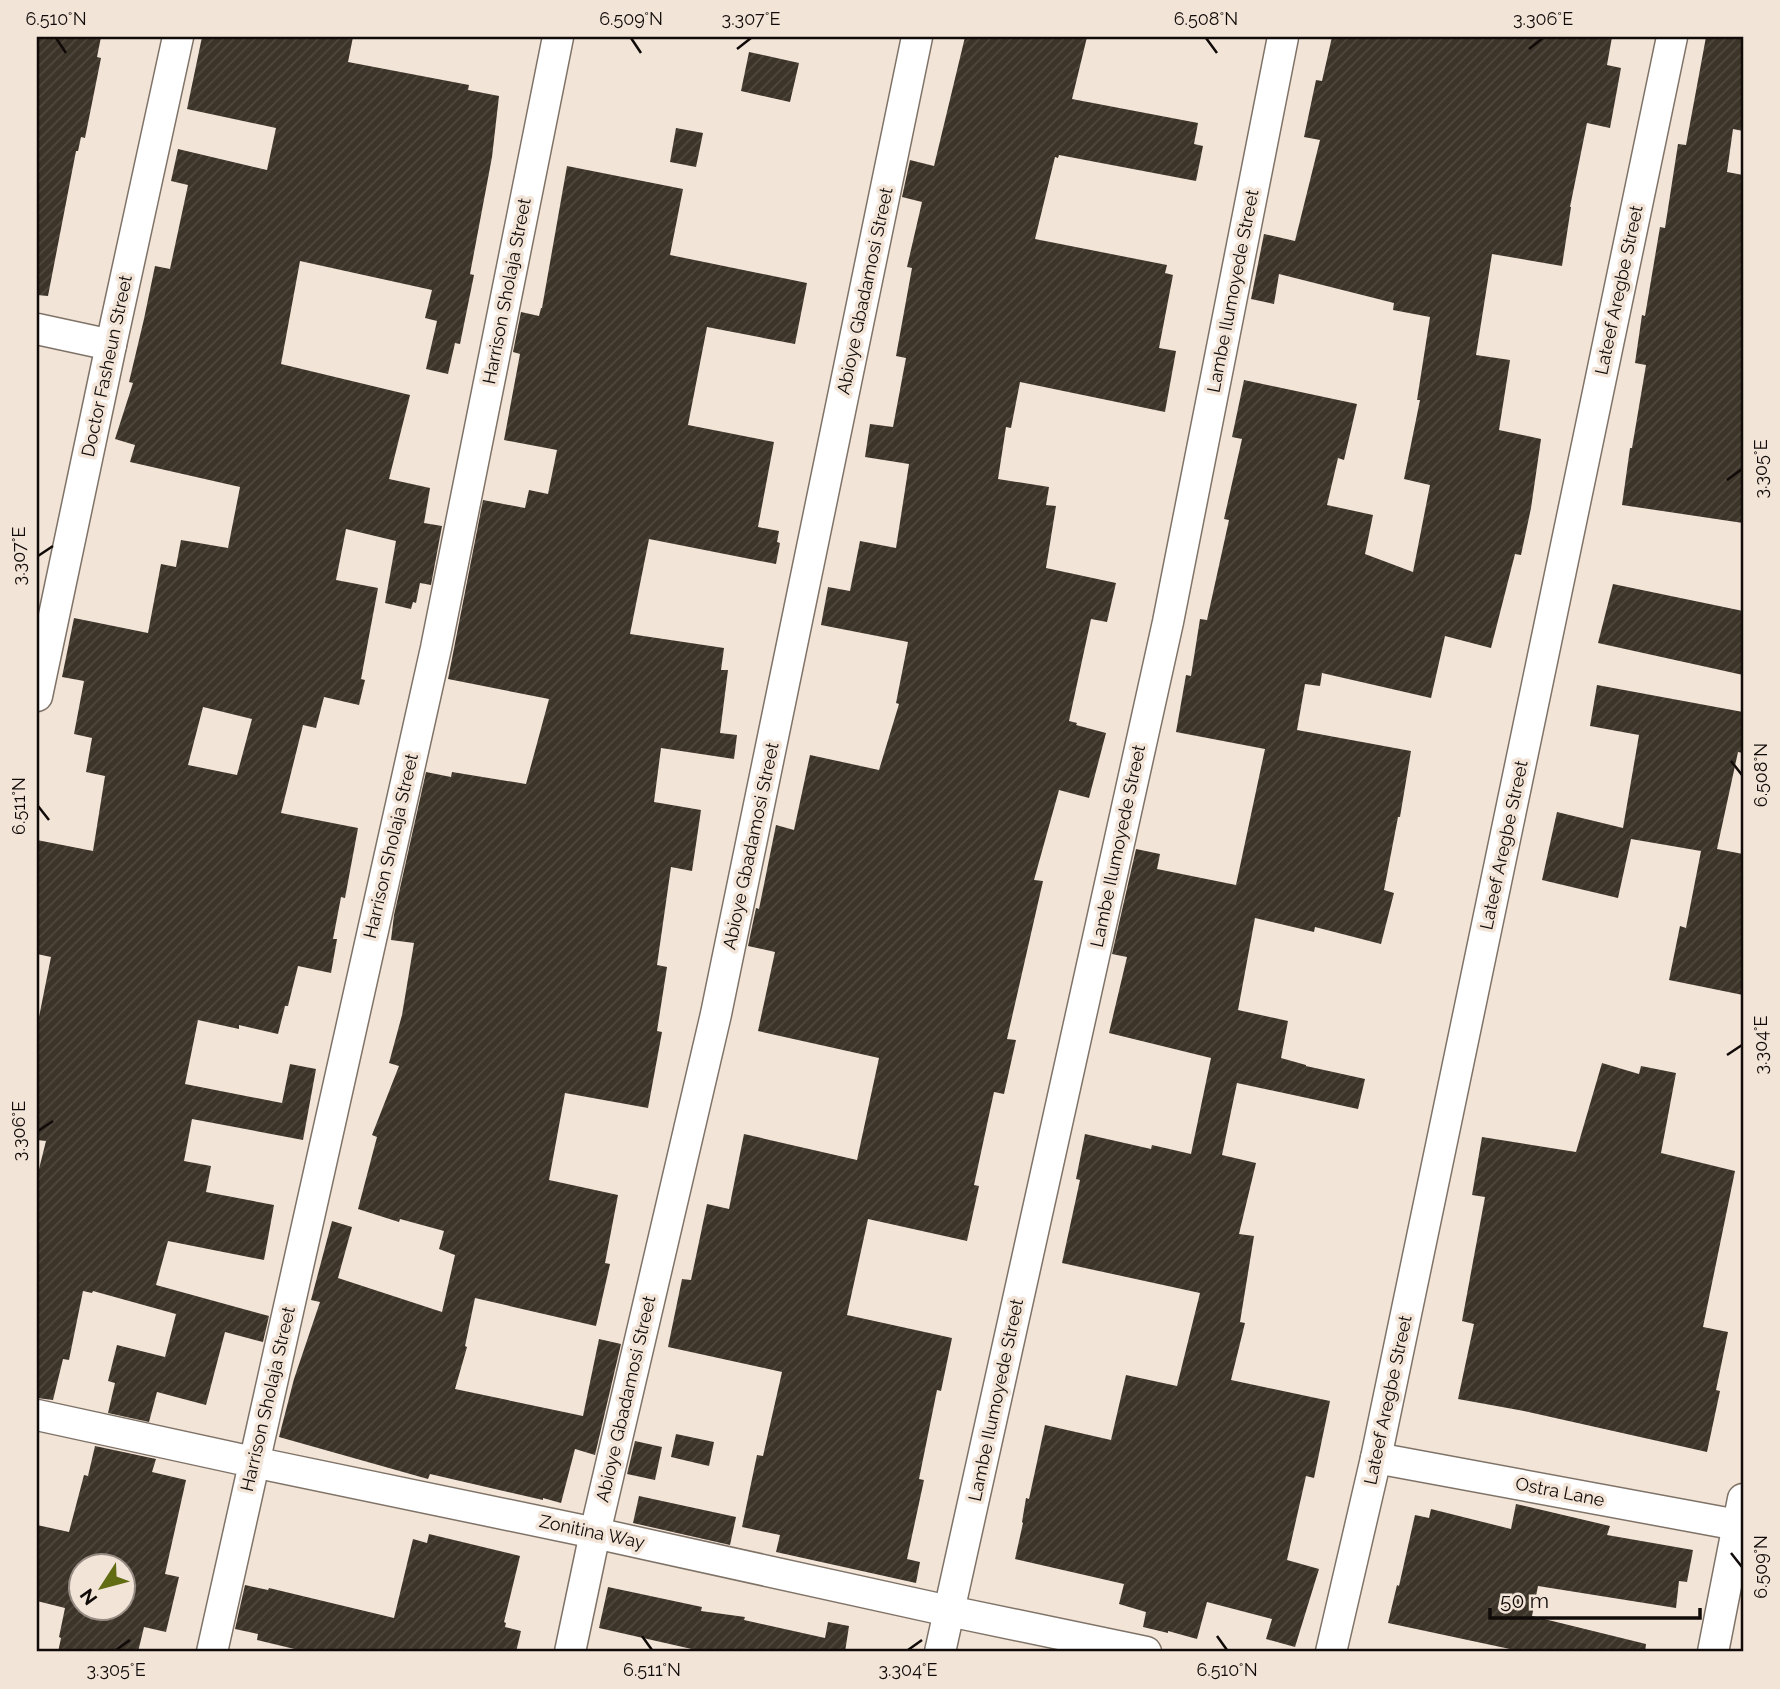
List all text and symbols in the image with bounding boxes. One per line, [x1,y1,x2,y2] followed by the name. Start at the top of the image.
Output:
[25,8,87,29] text: 6.510°N
[599,8,663,29] text: 6.509°N
[722,8,780,29] text: 3.307°E
[1174,8,1238,29] text: 6.508°N
[1513,8,1573,29] text: 3.306°E
[832,185,897,396] street label: Abioye Gbadamosi Street
[1203,188,1263,394] street label: Lambe Ilumoyede Street
[478,196,535,386] street label: Harrison Sholaja Street
[1590,203,1647,377] street label: Lateef Aregbe Street
[77,273,136,459] street label: Doctor Fasheun Street
[1750,439,1771,499] text: 3.305°E
[8,527,29,585] text: 3.307°E
[718,740,783,951] street label: Abioye Gbadamosi Street
[1086,743,1149,949] street label: Lambe Ilumoyede Street
[1750,743,1771,807] text: 6.508°N
[359,751,422,940] street label: Harrison Sholaja Street
[1475,758,1532,932] street label: Lateef Aregbe Street
[8,777,29,835] text: 6.511°N
[1750,1015,1771,1075] text: 3.304°E
[8,1101,29,1161] text: 3.306°E
[592,1294,660,1504] street label: Abioye Gbadamosi Street
[964,1297,1027,1503] street label: Lambe Ilumoyede Street
[236,1304,299,1493] street label: Harrison Sholaja Street
[1359,1313,1416,1487] street label: Lateef Aregbe Street
[1514,1473,1607,1511] street label: Ostra Lane
[537,1510,647,1553] street label: Zonitina Way
[1750,1535,1771,1599] text: 6.509°N
[66,1552,136,1622] north arrow
[1490,1577,1700,1621] scale bar
[75,1585,101,1609] text: N
[1500,1588,1549,1613] text: 50 m
[86,1659,146,1680] text: 3.305°E
[623,1659,681,1680] text: 6.511°N
[878,1659,938,1680] text: 3.304°E
[1196,1659,1258,1680] text: 6.510°N

